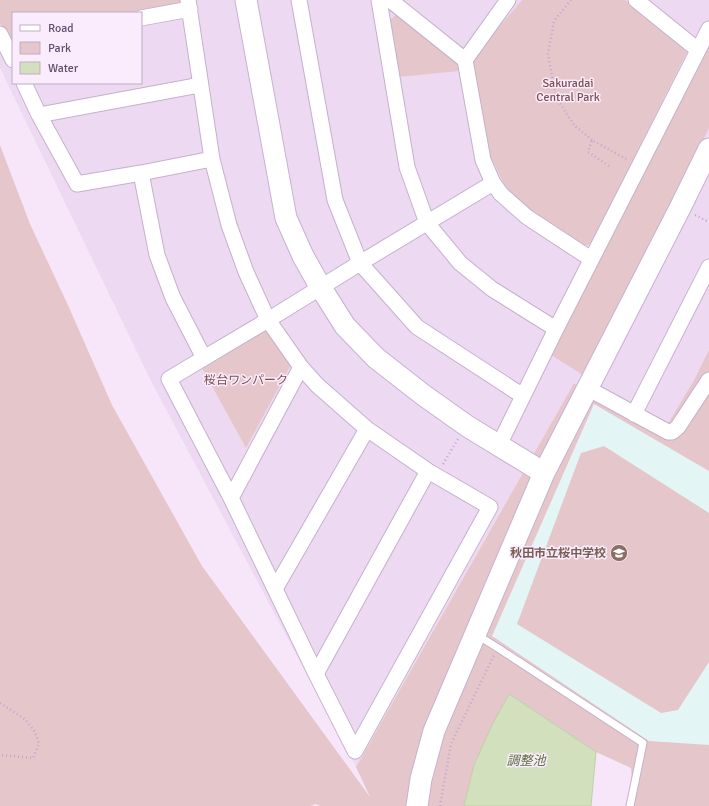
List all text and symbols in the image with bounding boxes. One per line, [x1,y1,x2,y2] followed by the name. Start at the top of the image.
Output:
[12,12,142,84] legend
[48,21,74,36] text: Road
[48,41,71,56] text: Park
[48,61,79,76] text: Water
[536,76,600,105] park label: Sakuradai Central Park
[204,373,288,388] park label: 桜台ワンパーク
[609,543,629,563] school or university icon: 秋田市立桜中学校
[510,546,606,561] place label: 秋田市立桜中学校
[506,753,547,769] water label: 調整池

